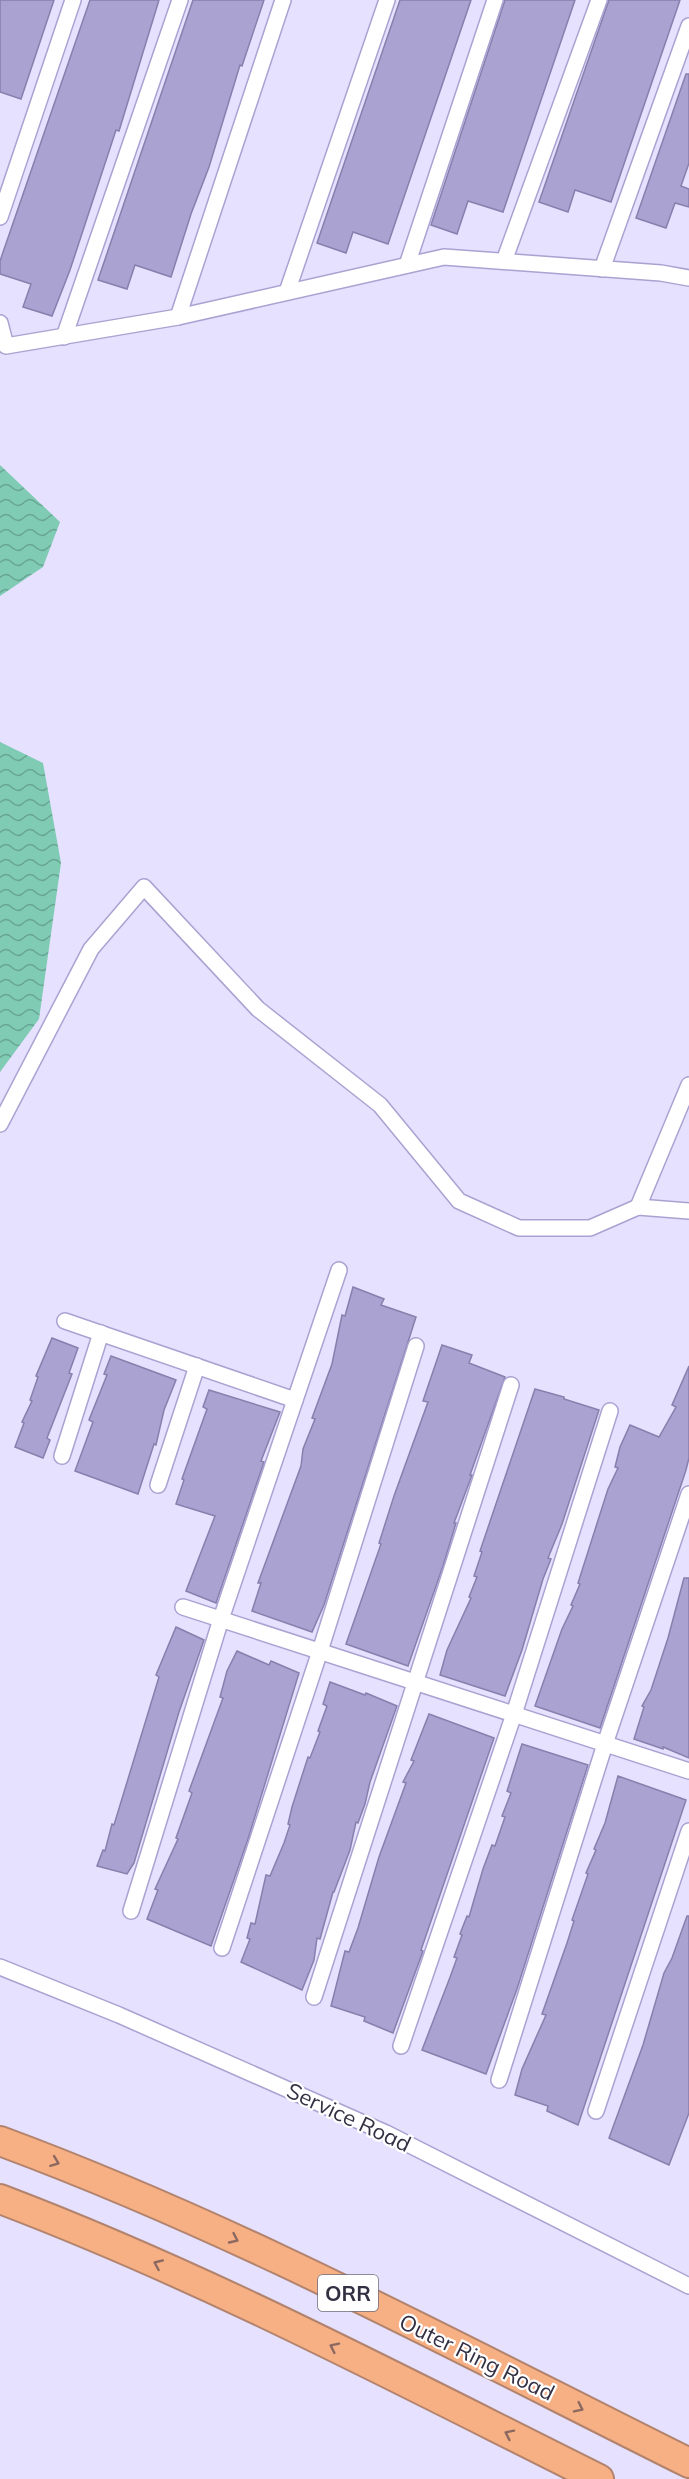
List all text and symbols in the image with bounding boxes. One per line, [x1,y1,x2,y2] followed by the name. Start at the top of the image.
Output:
[283,2076,415,2158] street label: Service Road
[49,2154,60,2167] one-way arrow
[227,2232,238,2244] one-way arrow
[153,2260,164,2272] one-way arrow
[318,2275,378,2311] road number: ORR
[395,2307,559,2407] street label: Outer Ring Road
[330,2343,341,2355] one-way arrow
[572,2400,583,2412] one-way arrow
[504,2430,515,2442] one-way arrow

